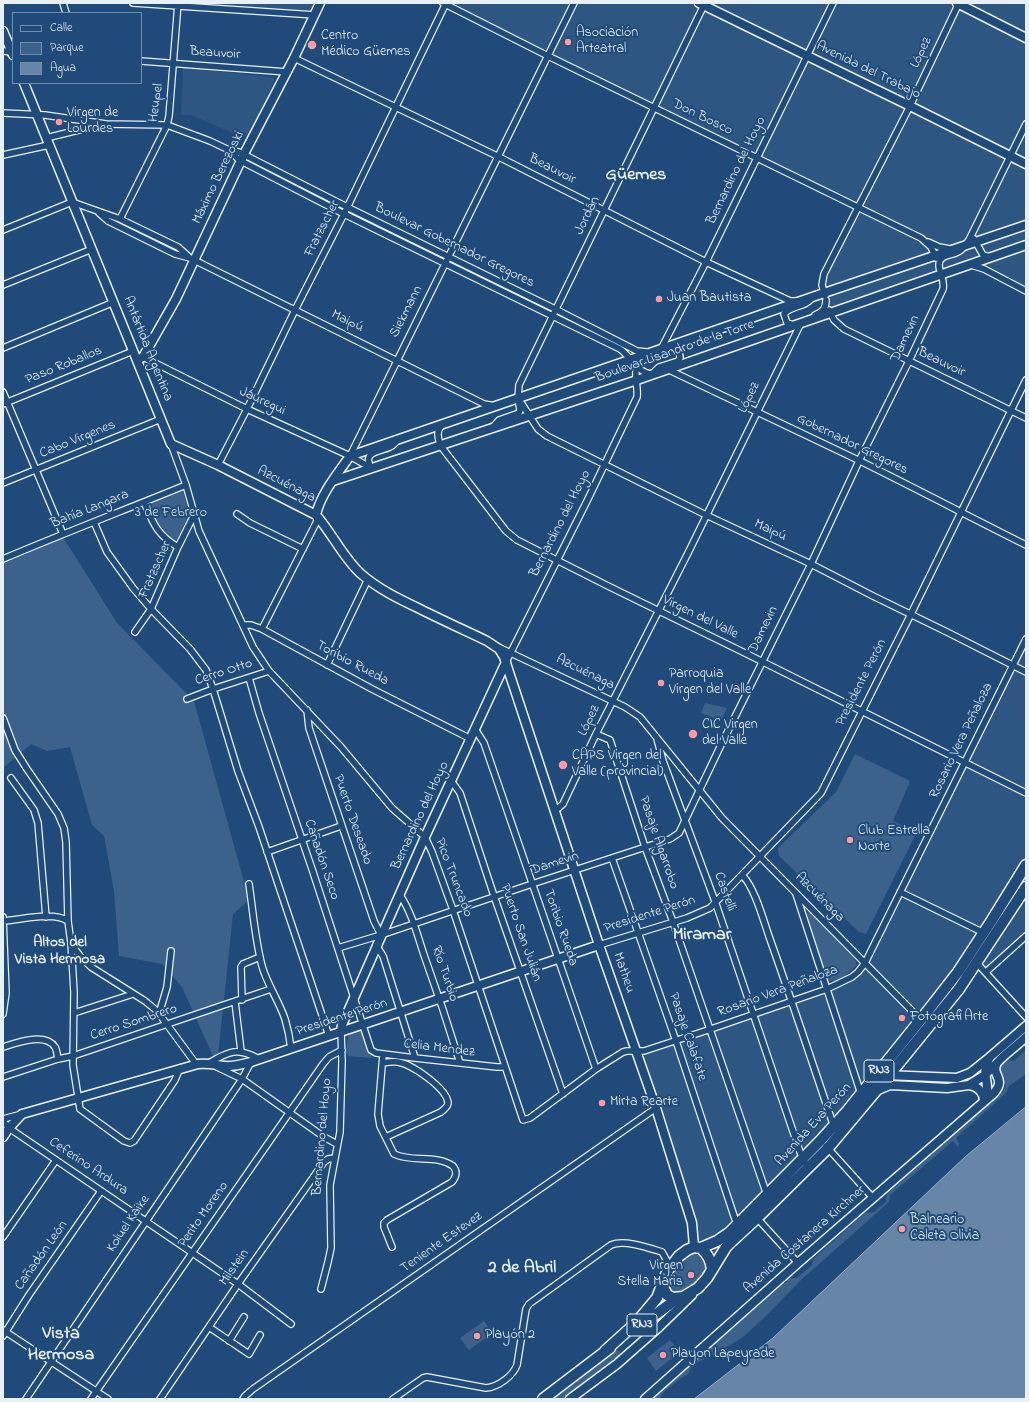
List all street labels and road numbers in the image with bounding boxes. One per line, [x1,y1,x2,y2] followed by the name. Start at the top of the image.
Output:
[908,35,936,71] street label: López
[813,38,923,104] street label: Avenida del Trabajo
[189,44,241,64] street label: Beauvoir
[146,83,168,123] street label: Heupel
[669,96,735,140] street label: Don Bosco
[704,114,770,228] street label: Bernardino del Hoyo
[189,129,249,227] street label: Máximo Berezoski
[526,151,578,189] street label: Beauvoir
[572,194,604,238] street label: Jordán
[302,198,344,260] street label: Fratzscher
[371,200,537,292] street label: Boulevar Gobernador Gregores
[387,283,427,341] street label: Siekmann
[118,294,176,404] street label: Antártida Argentina
[328,307,366,337] street label: Maipú
[888,313,924,365] street label: Damevin
[593,317,757,387] street label: Boulevar Lisandro de la Torre
[23,343,105,389] street label: Paso Roballos
[915,344,967,382] street label: Beauvoir
[735,380,765,416] street label: López
[236,384,288,420] street label: Jáuregui
[794,411,910,479] street label: Gobernador Gregores
[38,417,118,463] street label: Cabo Virgenes
[254,463,318,507] street label: Azcuénaga
[527,468,595,580] street label: Bernardino del Hoyo
[49,487,131,533] street label: Bahía Langara
[751,516,789,546] street label: Maipú
[136,539,176,601] street label: Fratzscher
[659,592,741,644] street label: Virgen del Valle
[746,604,782,656] street label: Damevin
[833,637,891,729] street label: Presidente Perón
[313,638,391,690] street label: Toribio Rueda
[553,652,617,694] street label: Azcuénaga
[193,656,255,690] street label: Cerro Otto
[927,680,997,802] street label: Rosario Vera Peñaloza
[575,703,605,739] street label: López
[388,759,454,873] street label: Bernardino del Hoyo
[329,773,375,867] street label: Puerto Deseado
[634,794,682,892] street label: Pasaje Algarrobo
[299,818,343,902] street label: Cañadón Seco
[430,836,476,920] street label: Pico Truncado
[529,848,581,880] street label: Damevin
[709,870,739,914] street label: Castelli
[791,870,847,926] street label: Azcuénaga
[495,882,545,984] street label: Puerto San Julián
[539,888,581,968] street label: Toribio Rueda
[602,892,698,938] street label: Presidente Perón
[427,944,461,1004] street label: Río Turbio
[608,951,638,995] street label: Matheu
[716,962,840,1022] street label: Rosario Vera Peñaloza
[664,991,710,1083] street label: Pasaje Calafate
[294,995,390,1041] street label: Presidente Perón
[89,1001,179,1045] street label: Cerro Sombrero
[402,1036,476,1062] street label: Celia Mendez
[864,1060,894,1082] road number: RN3
[309,1078,337,1196] street label: Bernardino del Hoyo
[772,1080,856,1170] street label: Avenida Eva Perón
[45,1134,131,1200] street label: Ceferino Ardura
[175,1179,233,1251] street label: Perito Moreno
[741,1182,869,1298] street label: Avenida Costanera Kirchner
[104,1192,154,1256] street label: Koluel Kaike
[398,1209,486,1277] street label: Teniente Estevez
[12,1218,72,1294] street label: Cañadón León
[216,1246,254,1290] street label: Milstein
[627,1314,657,1336] road number: RN3

